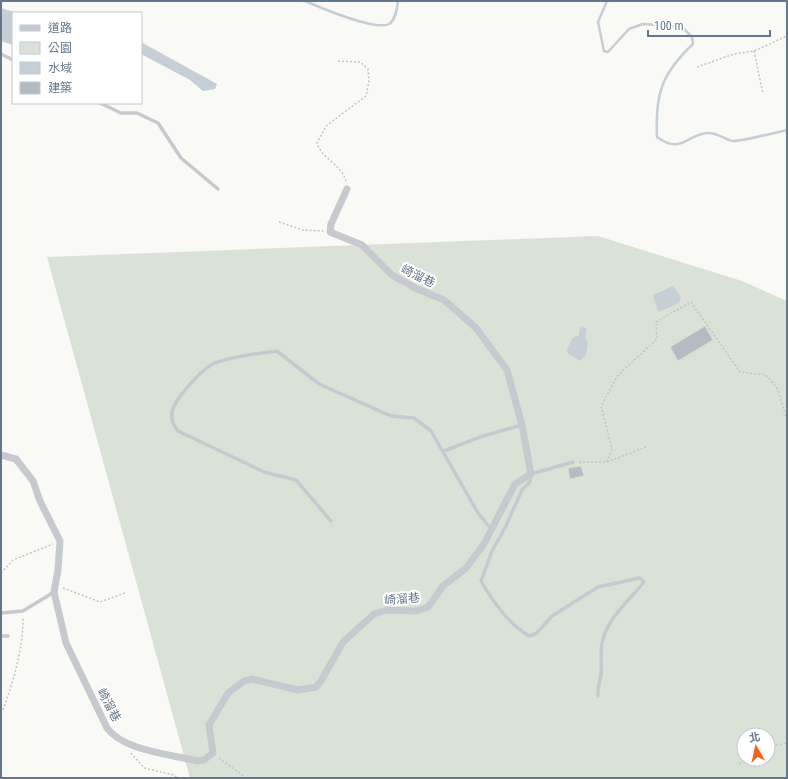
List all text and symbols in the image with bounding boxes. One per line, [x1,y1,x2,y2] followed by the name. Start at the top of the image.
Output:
[12,12,142,104] legend
[648,12,770,38] scale bar
[654,19,684,33] text: 100 m
[48,21,72,35] text: 道路
[48,41,72,55] text: 公園
[48,61,72,75] text: 水域
[48,81,72,95] text: 建築
[399,262,437,290] street label: 崎溜巷
[383,590,421,608] street label: 崎溜巷
[94,686,124,724] street label: 崎溜巷
[736,727,776,767] north arrow
[748,730,761,745] text: 北

